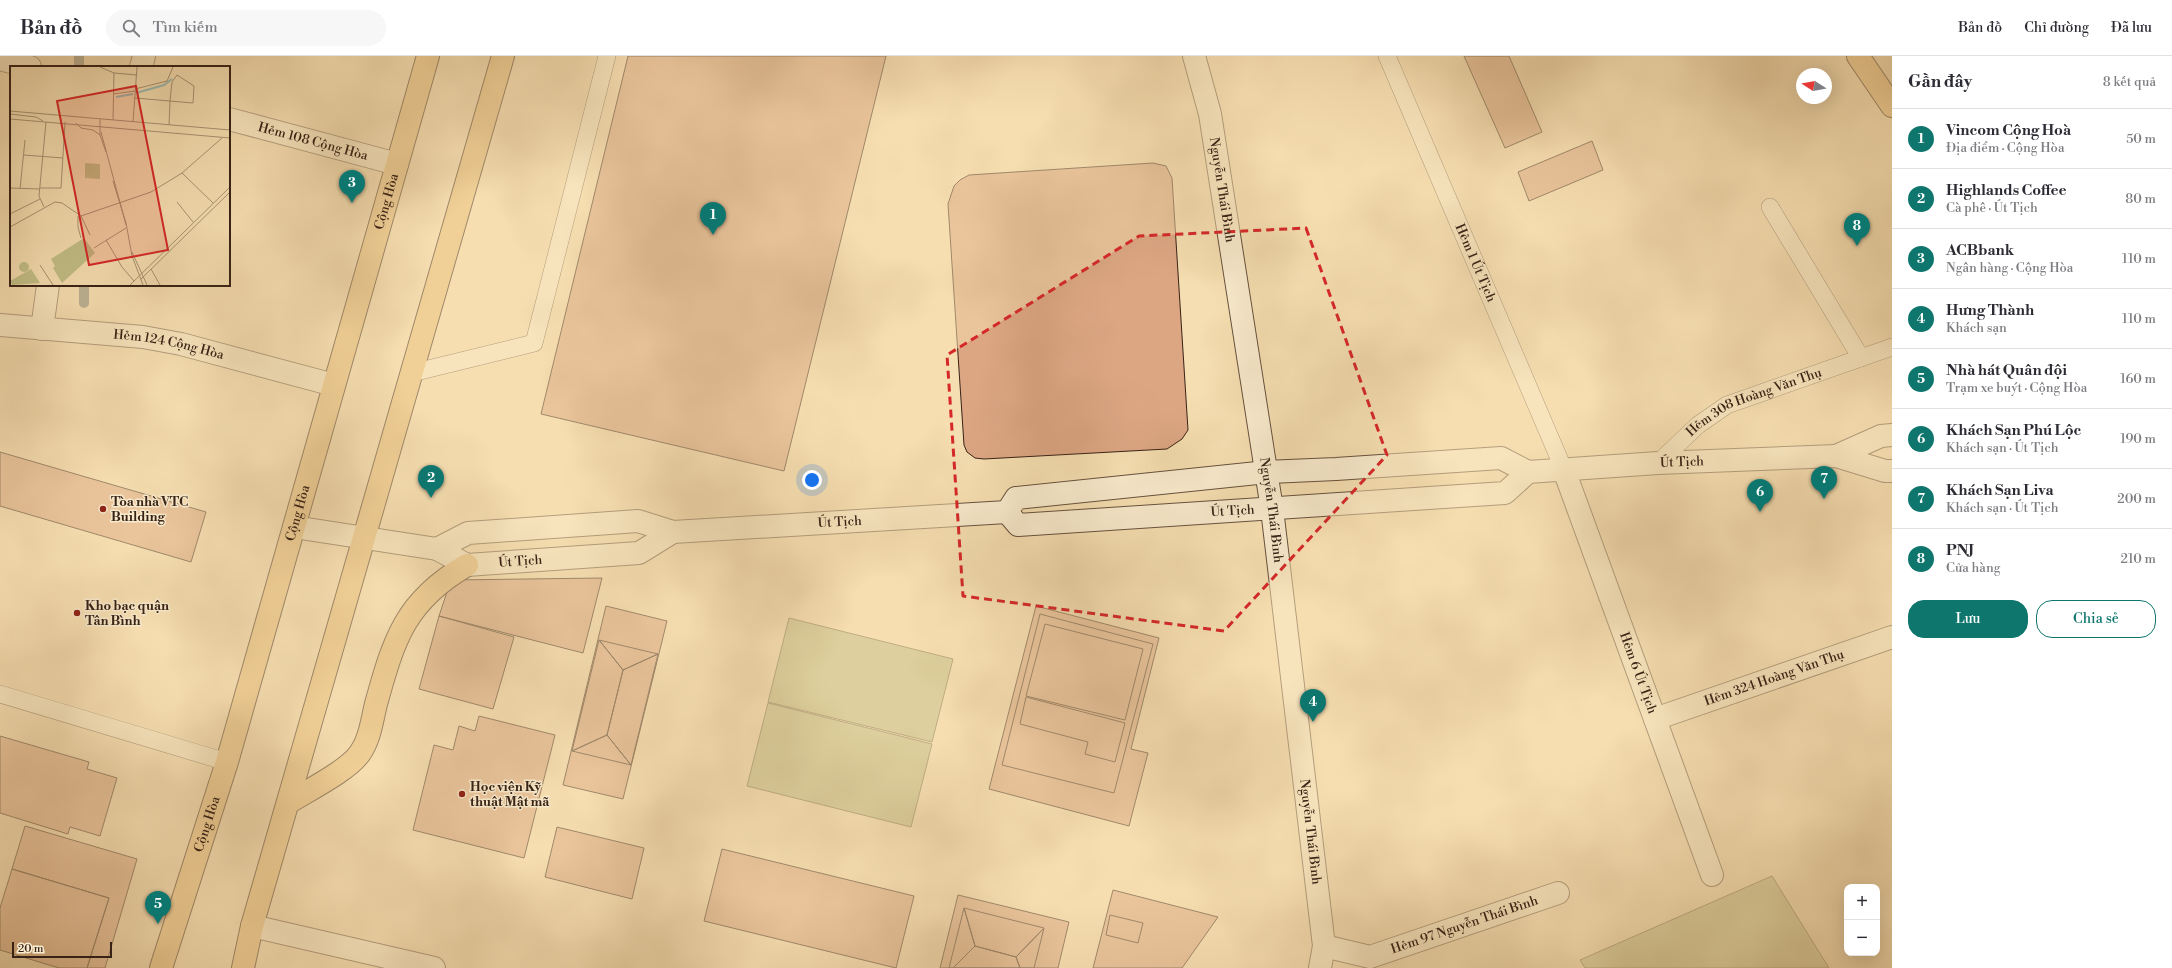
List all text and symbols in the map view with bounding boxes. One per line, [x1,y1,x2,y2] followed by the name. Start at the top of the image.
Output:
[106,10,386,46] search box
[20,16,82,40] text: Bản đồ
[120,17,142,39] icon: search
[152,18,218,37] text: Tìm kiếm
[1958,19,2002,37] text: Bản đồ
[2024,19,2089,37] text: Chỉ đường
[2111,19,2152,37] text: Đã lưu
[10,66,230,286] inset map
[1796,68,1832,104] north arrow
[1908,71,1972,93] text: Gần đây
[2103,74,2156,90] text: 8 kết quả
[256,119,370,164] street label: Hẻm 108 Cộng Hòa
[1946,121,2071,140] text: Vincom Cộng Hoà
[1918,131,1924,147] text: 1
[2126,131,2156,147] text: 50 m
[1206,136,1238,244] street label: Nguyễn Thái Bình
[1946,140,2064,156] text: Địa điểm · Cộng Hòa
[339,170,365,203] pin: 3
[371,171,402,232] street label: Cộng Hòa
[1946,181,2067,200] text: Highlands Coffee
[1917,191,1925,207] text: 2
[2125,191,2156,207] text: 80 m
[1946,200,2038,216] text: Cà phê · Út Tịch
[700,202,726,235] pin: 1
[1844,213,1870,246] pin: 8
[1452,221,1499,305] street label: Hẻm 1 Út Tịch
[1946,241,2014,260] text: ACBbank
[1917,251,1925,267] text: 3
[2122,251,2156,267] text: 110 m
[1946,260,2073,276] text: Ngân hàng · Cộng Hòa
[1946,301,2034,320] text: Hưng Thành
[1917,311,1925,327] text: 4
[2122,311,2156,327] text: 110 m
[1946,320,2007,336] text: Khách sạn
[113,327,226,363] street label: Hẻm 124 Cộng Hòa
[1946,361,2067,380] text: Nhà hát Quân đội
[1683,364,1824,440] street label: Hẻm 308 Hoàng Văn Thụ
[1917,371,1925,387] text: 5
[2120,371,2156,387] text: 160 m
[1946,380,2087,396] text: Trạm xe buýt · Cộng Hòa
[1946,421,2081,440] text: Khách Sạn Phú Lộc
[1917,431,1925,447] text: 6
[2120,431,2156,447] text: 190 m
[1946,440,2058,456] text: Khách sạn · Út Tịch
[1659,453,1705,471] street label: Út Tịch
[1256,456,1286,564] street label: Nguyễn Thái Bình
[418,465,444,498] pin: 2
[1811,466,1837,499] pin: 7
[802,470,822,490] your location
[1747,479,1773,512] pin: 6
[1946,481,2054,500] text: Khách Sạn Liva
[282,483,314,543] street label: Cộng Hòa
[1917,491,1925,507] text: 7
[2117,491,2156,507] text: 200 m
[111,494,188,525] place label: Tòa nhà VTC Building
[1946,500,2058,516] text: Khách sạn · Út Tịch
[1210,501,1255,520] street label: Út Tịch
[98,504,108,514] marker: Tòa nhà VTC Building
[817,513,863,531] street label: Út Tịch
[1946,541,1974,560] text: PNJ
[1917,551,1925,567] text: 8
[2121,551,2156,567] text: 210 m
[497,552,543,571] street label: Út Tịch
[1946,560,2000,576] text: Cửa hàng
[85,598,169,629] place label: Kho bạc quận Tân Bình
[1908,600,2028,638] button: Lưu
[2036,600,2156,638] button: Chia sẻ
[72,608,82,618] marker: Kho bạc quận Tân Bình
[1616,630,1660,716] street label: Hẻm 6 Út Tịch
[1702,646,1847,709] street label: Hẻm 324 Hoàng Văn Thụ
[1300,689,1326,722] pin: 4
[1296,778,1325,886] street label: Nguyễn Thái Bình
[470,779,550,810] place label: Học viện Kỹ thuật Mật mã
[457,789,467,799] marker: Học viện Kỹ thuật Mật mã
[191,794,224,854] street label: Cộng Hòa
[1844,884,1880,956] map controls
[1844,884,1880,920] button: +
[145,891,171,924] pin: 5
[1389,892,1540,957] street label: Hẻm 97 Nguyễn Thái Bình
[1844,920,1880,956] button: −
[12,940,112,959] scale bar
[18,942,43,956] text: 20 m

